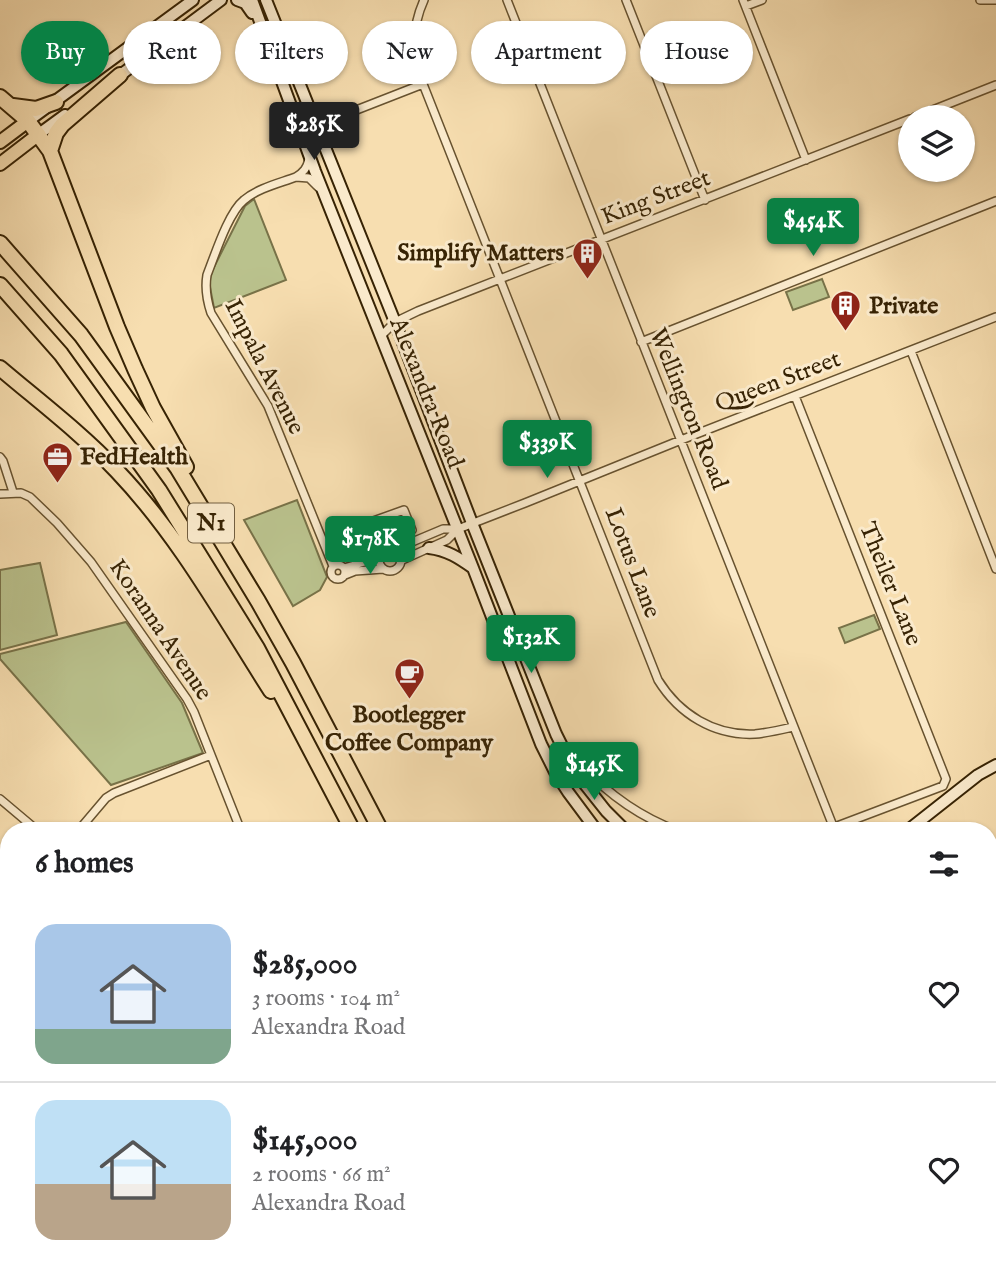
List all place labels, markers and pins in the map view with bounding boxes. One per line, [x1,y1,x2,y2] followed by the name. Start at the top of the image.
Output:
[265,102,363,162] pin: $285K
[764,198,862,258] pin: $454K
[570,236,604,280] building icon: Simplify Matters
[397,238,565,269] place label: Simplify Matters
[829,289,863,333] building icon: Private
[869,291,938,322] place label: Private
[498,420,596,480] pin: $339K
[40,440,74,484] office icon: FedHealth
[80,442,188,473] place label: FedHealth
[321,516,419,576] pin: $178K
[482,616,580,675] pin: $132K
[392,656,426,700] cafe icon: Bootlegger Coffee Company
[325,700,494,759] place label: Bootlegger Coffee Company
[545,742,643,802] pin: $145K

